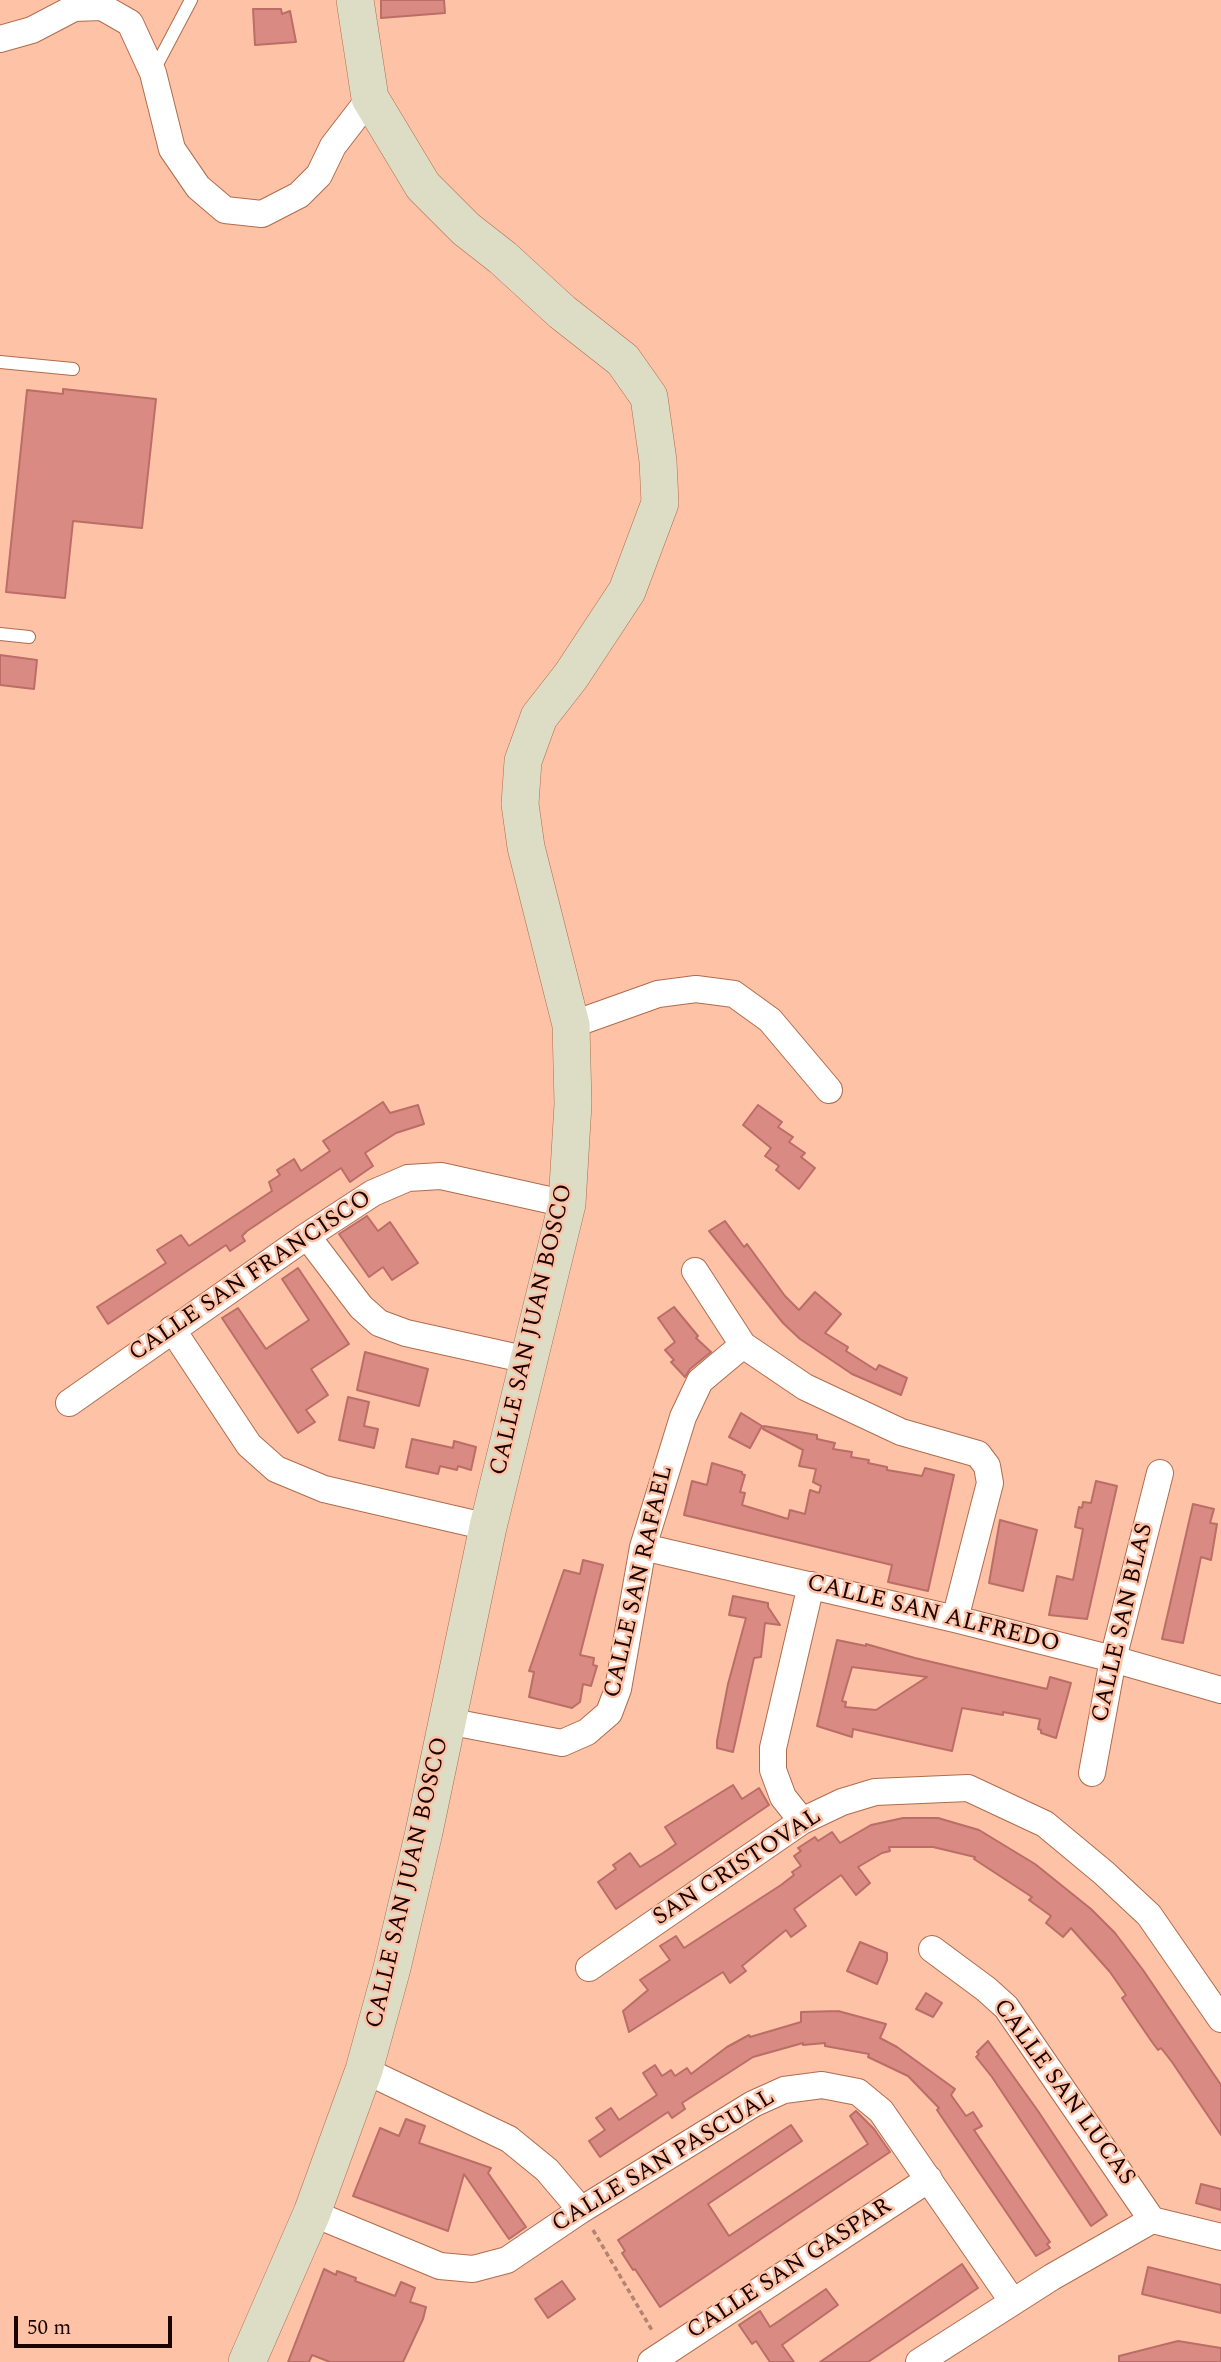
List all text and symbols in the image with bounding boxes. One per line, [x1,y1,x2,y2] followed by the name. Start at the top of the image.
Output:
[485,1182,581,1478] street label: CALLE SAN JUAN BOSCO
[124,1185,378,1369] street label: CALLE SAN FRANCISCO
[599,1463,681,1701] street label: CALLE SAN RAFAEL
[1087,1521,1161,1725] street label: CALLE SAN BLAS
[804,1570,1062,1660] street label: CALLE SAN ALFREDO
[361,1735,457,2031] street label: CALLE SAN JUAN BOSCO
[648,1803,828,1933] street label: SAN CRISTOVAL
[986,1994,1140,2192] street label: CALLE SAN LUCAS
[547,2084,781,2240] street label: CALLE SAN PASCUAL
[682,2193,898,2347] street label: CALLE SAN GASPAR
[18,2302,175,2346] scale bar
[27,2312,71,2344] text: 50 m

